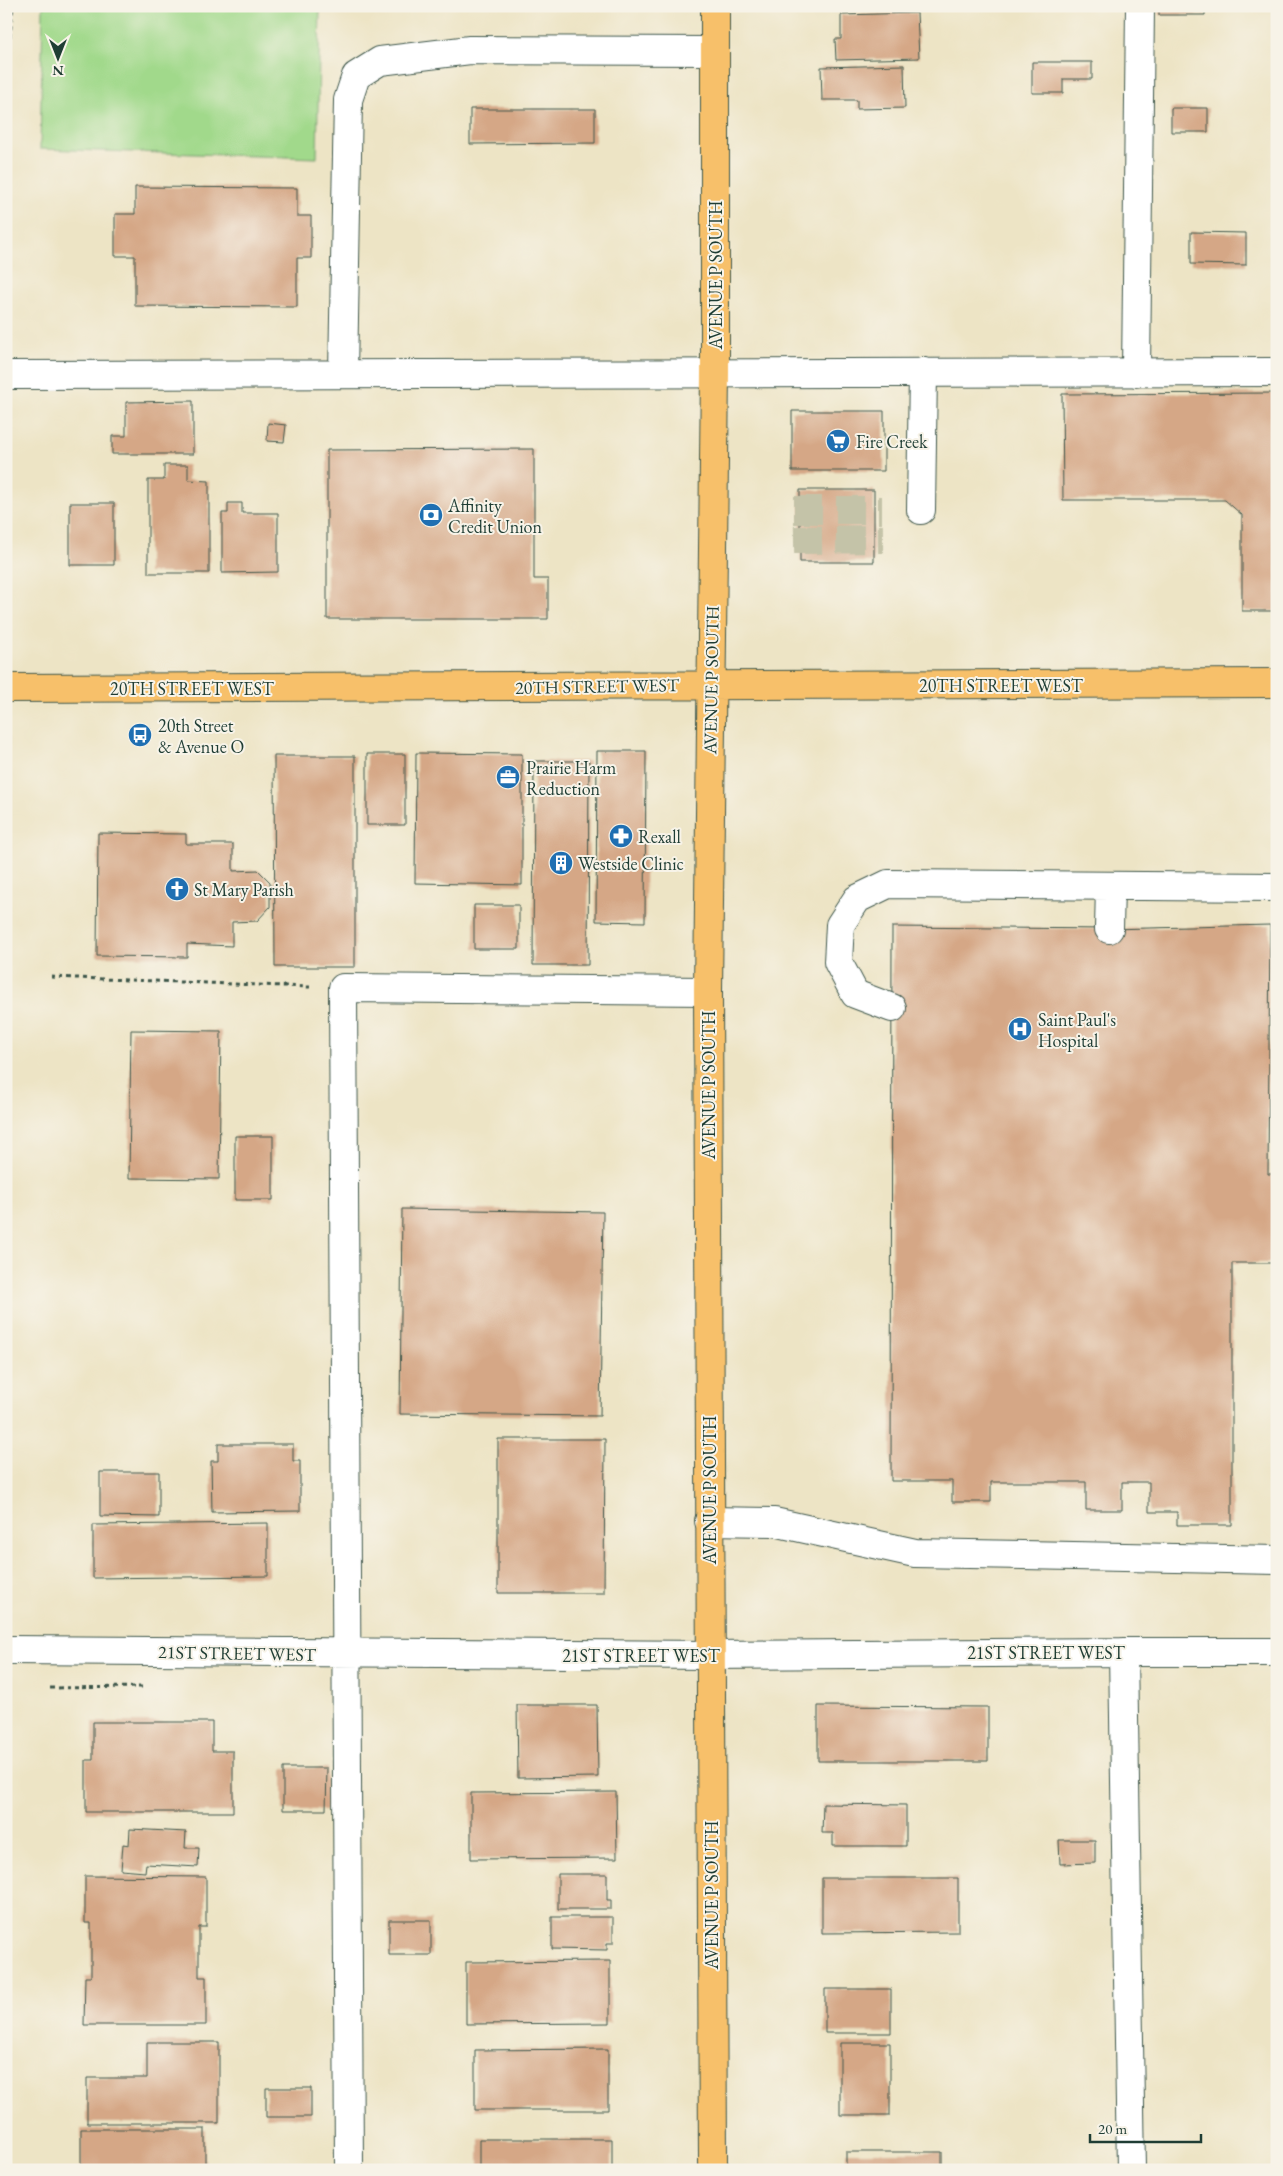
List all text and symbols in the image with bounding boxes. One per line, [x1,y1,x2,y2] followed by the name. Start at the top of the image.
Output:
[32,32,82,82] north arrow
[52,62,64,80] text: N
[704,200,727,351] street label: AVENUE P SOUTH
[825,428,851,454] supermarket icon: Fire Creek
[856,430,928,453] place label: Fire Creek
[447,494,543,538] place label: Affinity Credit Union
[418,502,444,528] bank icon: Affinity Credit Union
[698,605,724,756] street label: AVENUE P SOUTH
[515,673,680,699] street label: 20TH STREET WEST
[919,674,1084,697] street label: 20TH STREET WEST
[110,677,275,700] street label: 20TH STREET WEST
[158,714,244,758] place label: 20th Street & Avenue O
[127,722,153,748] bus stop icon: 20th Street & Avenue O
[526,756,616,800] place label: Prairie Harm Reduction
[495,764,521,790] office icon: Prairie Harm Reduction
[608,823,634,849] pharmacy icon: Rexall
[638,825,681,848] place label: Rexall
[548,850,574,876] building icon: Westside Clinic
[578,852,684,875] place label: Westside Clinic
[164,876,190,902] church icon: St Mary Parish
[194,878,294,901] place label: St Mary Parish
[1038,1008,1116,1052] place label: Saint Paul's Hospital
[697,1010,720,1161] street label: AVENUE P SOUTH
[1007,1016,1033,1042] hospital icon: Saint Paul's Hospital
[698,1415,721,1566] street label: AVENUE P SOUTH
[158,1640,317,1666] street label: 21ST STREET WEST
[967,1641,1126,1664] street label: 21ST STREET WEST
[562,1644,721,1667] street label: 21ST STREET WEST
[700,1820,723,1971] street label: AVENUE P SOUTH
[1090,2111,1202,2143] scale bar
[1098,2119,1127,2138] text: 20 m

